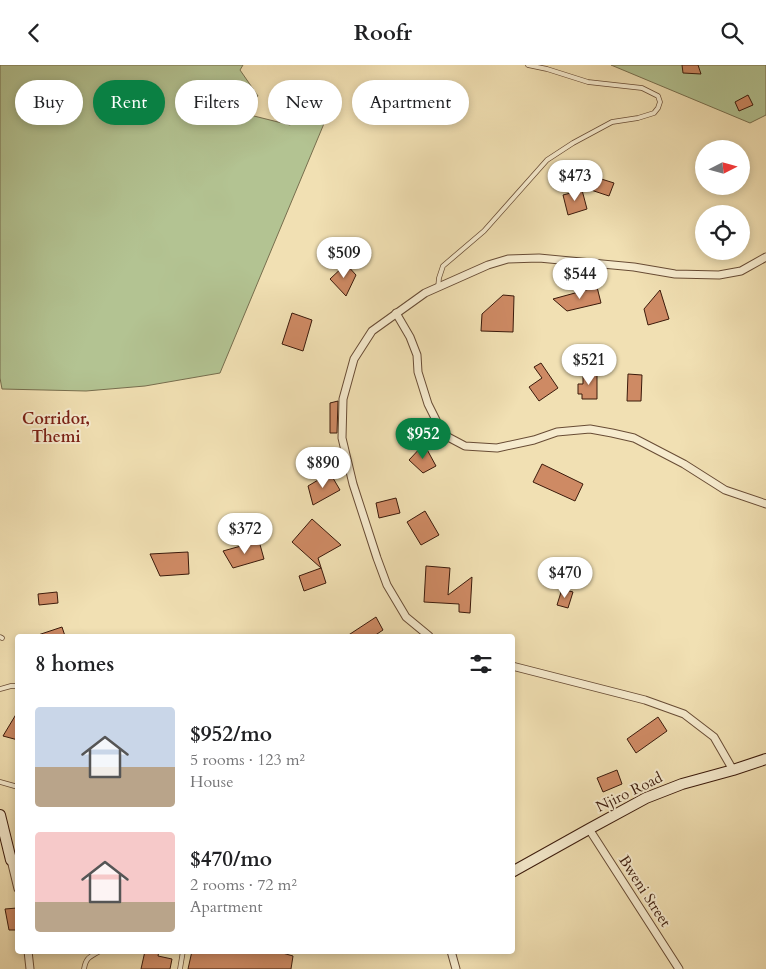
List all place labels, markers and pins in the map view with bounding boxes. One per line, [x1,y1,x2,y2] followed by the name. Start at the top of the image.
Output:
[545,159,605,202] pin: $473
[314,237,374,279] pin: $509
[550,257,610,300] pin: $544
[559,343,619,386] pin: $521
[393,417,453,460] pin: $952
[293,447,353,489] pin: $890
[215,513,275,555] pin: $372
[535,557,595,599] pin: $470

